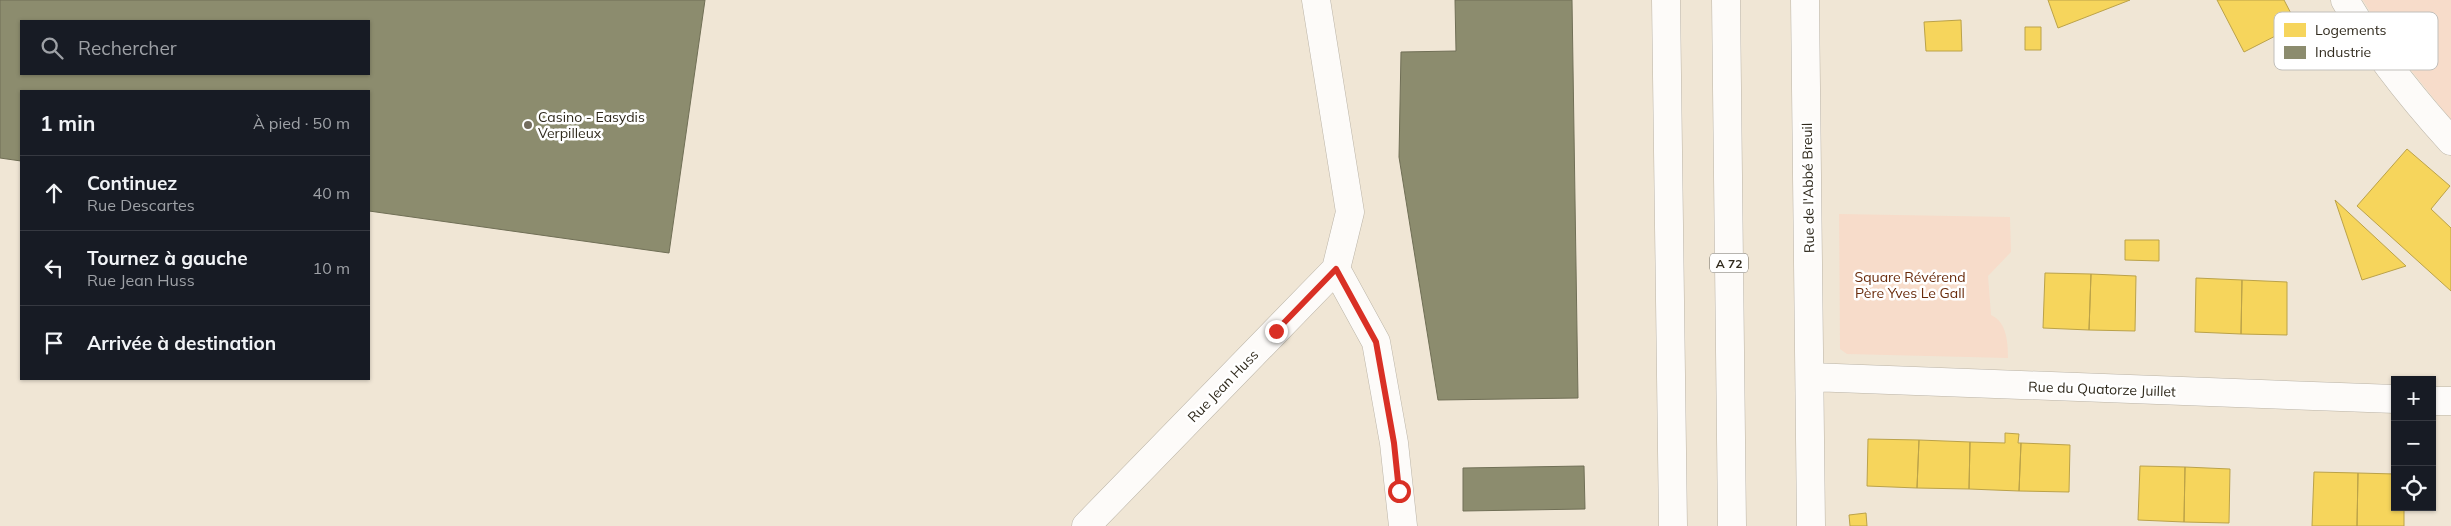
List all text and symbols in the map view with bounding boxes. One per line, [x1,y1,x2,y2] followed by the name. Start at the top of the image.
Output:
[2274,12,2438,70] legend
[20,20,370,75] search box
[2315,21,2387,39] text: Logements
[38,34,66,62] icon: search
[78,36,177,60] text: Rechercher
[2315,43,2371,61] text: Industrie
[538,108,645,142] place label: Casino - Easydis Verpilleux
[40,110,95,136] text: 1 min
[253,113,350,133] text: À pied · 50 m
[522,119,534,131] marker: Casino - Easydis Verpilleux
[1798,123,1818,253] street label: Rue de l'Abbé Breuil
[87,171,177,195] text: Continuez
[40,179,68,207] icon: ahead
[313,183,350,203] text: 40 m
[87,195,195,215] text: Rue Descartes
[87,246,248,270] text: Tournez à gauche
[40,254,68,282] icon: left
[1710,254,1748,272] road number: A 72
[313,258,350,278] text: 10 m
[1854,268,1966,302] park label: Square Révérend Père Yves Le Gall
[87,270,195,290] text: Rue Jean Huss
[1265,320,1288,343] route end
[40,329,68,357] icon: arrive
[87,331,276,355] text: Arrivée à destination
[1184,346,1262,426] street label: Rue Jean Huss
[2391,376,2436,511] map controls
[2391,376,2436,421] button: +
[2028,377,2176,401] street label: Rue du Quatorze Juillet
[2391,421,2436,466] button: −
[2391,466,2436,511] button: locate
[1388,480,1411,503] route start

